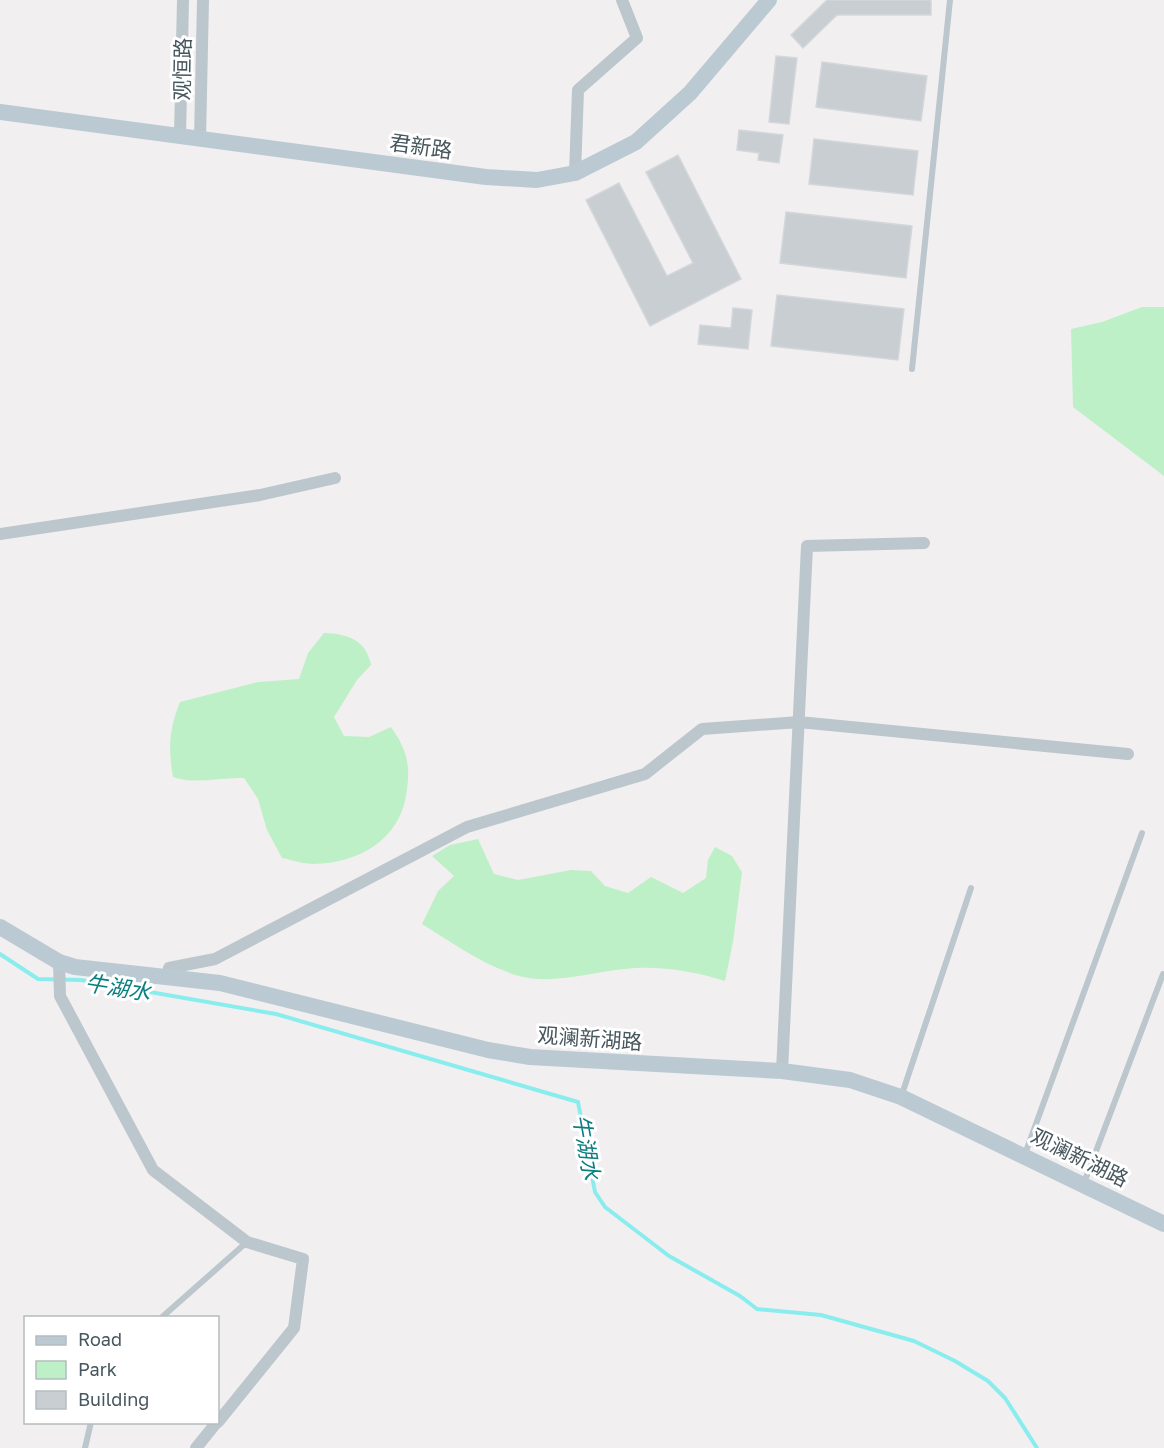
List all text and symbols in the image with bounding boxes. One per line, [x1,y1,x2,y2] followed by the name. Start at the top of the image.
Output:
[168,37,196,101] street label: 观恒路
[388,129,454,163] street label: 君新路
[83,969,154,1006] water label: 牛湖水
[537,1021,643,1055] street label: 观澜新湖路
[568,1112,606,1183] water label: 牛湖水
[1027,1122,1133,1192] street label: 观澜新湖路
[24,1316,219,1424] legend
[78,1328,122,1350] text: Road
[78,1358,117,1380] text: Park
[78,1388,149,1410] text: Building

